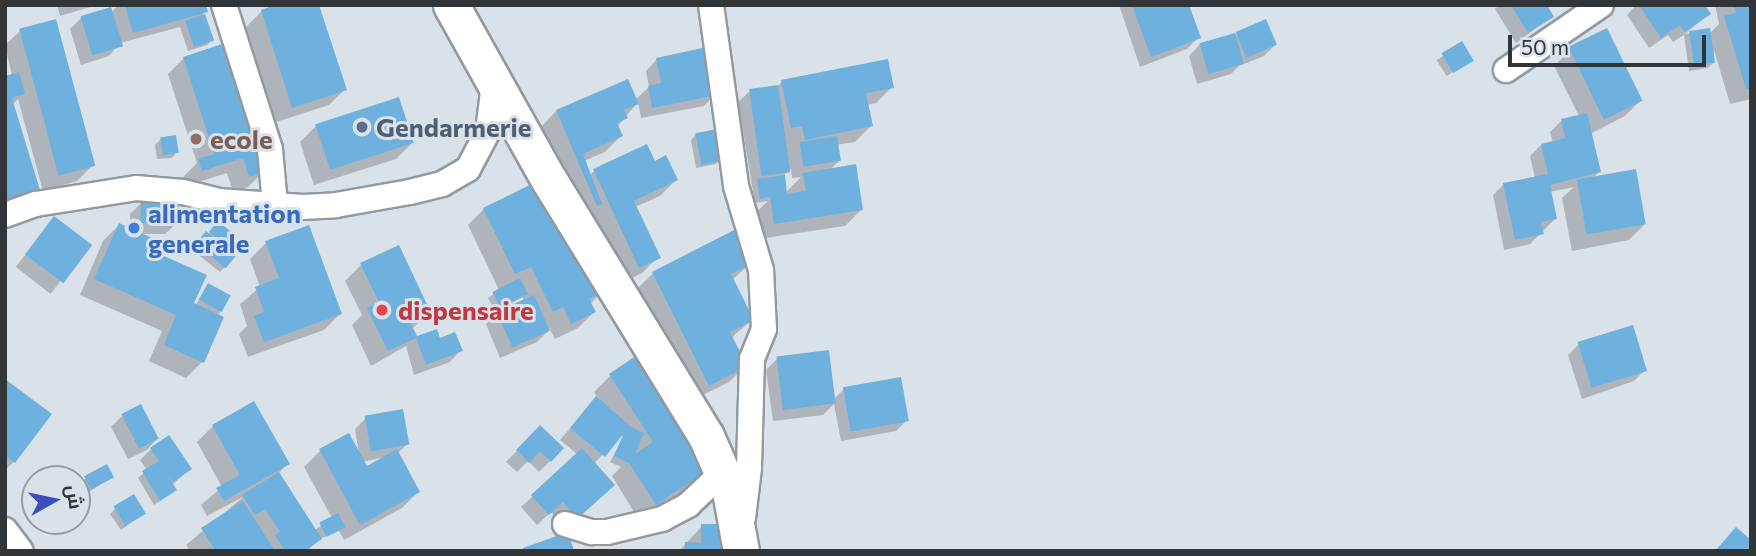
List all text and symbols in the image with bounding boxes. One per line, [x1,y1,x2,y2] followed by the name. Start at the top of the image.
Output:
[1511,21,1709,65] scale bar
[1521,34,1569,59] text: 50 m
[376,111,531,143] place label: Gendarmerie
[354,119,370,135] marker: Gendarmerie
[210,123,273,155] place label: ecole
[188,131,204,147] marker: ecole
[148,197,301,258] place label: alimentation generale
[126,220,142,236] marker: alimentation generale
[398,294,534,326] place label: dispensaire
[372,300,392,320] marker: dispensaire
[21,465,91,535] north arrow
[62,483,89,511] text: ش

